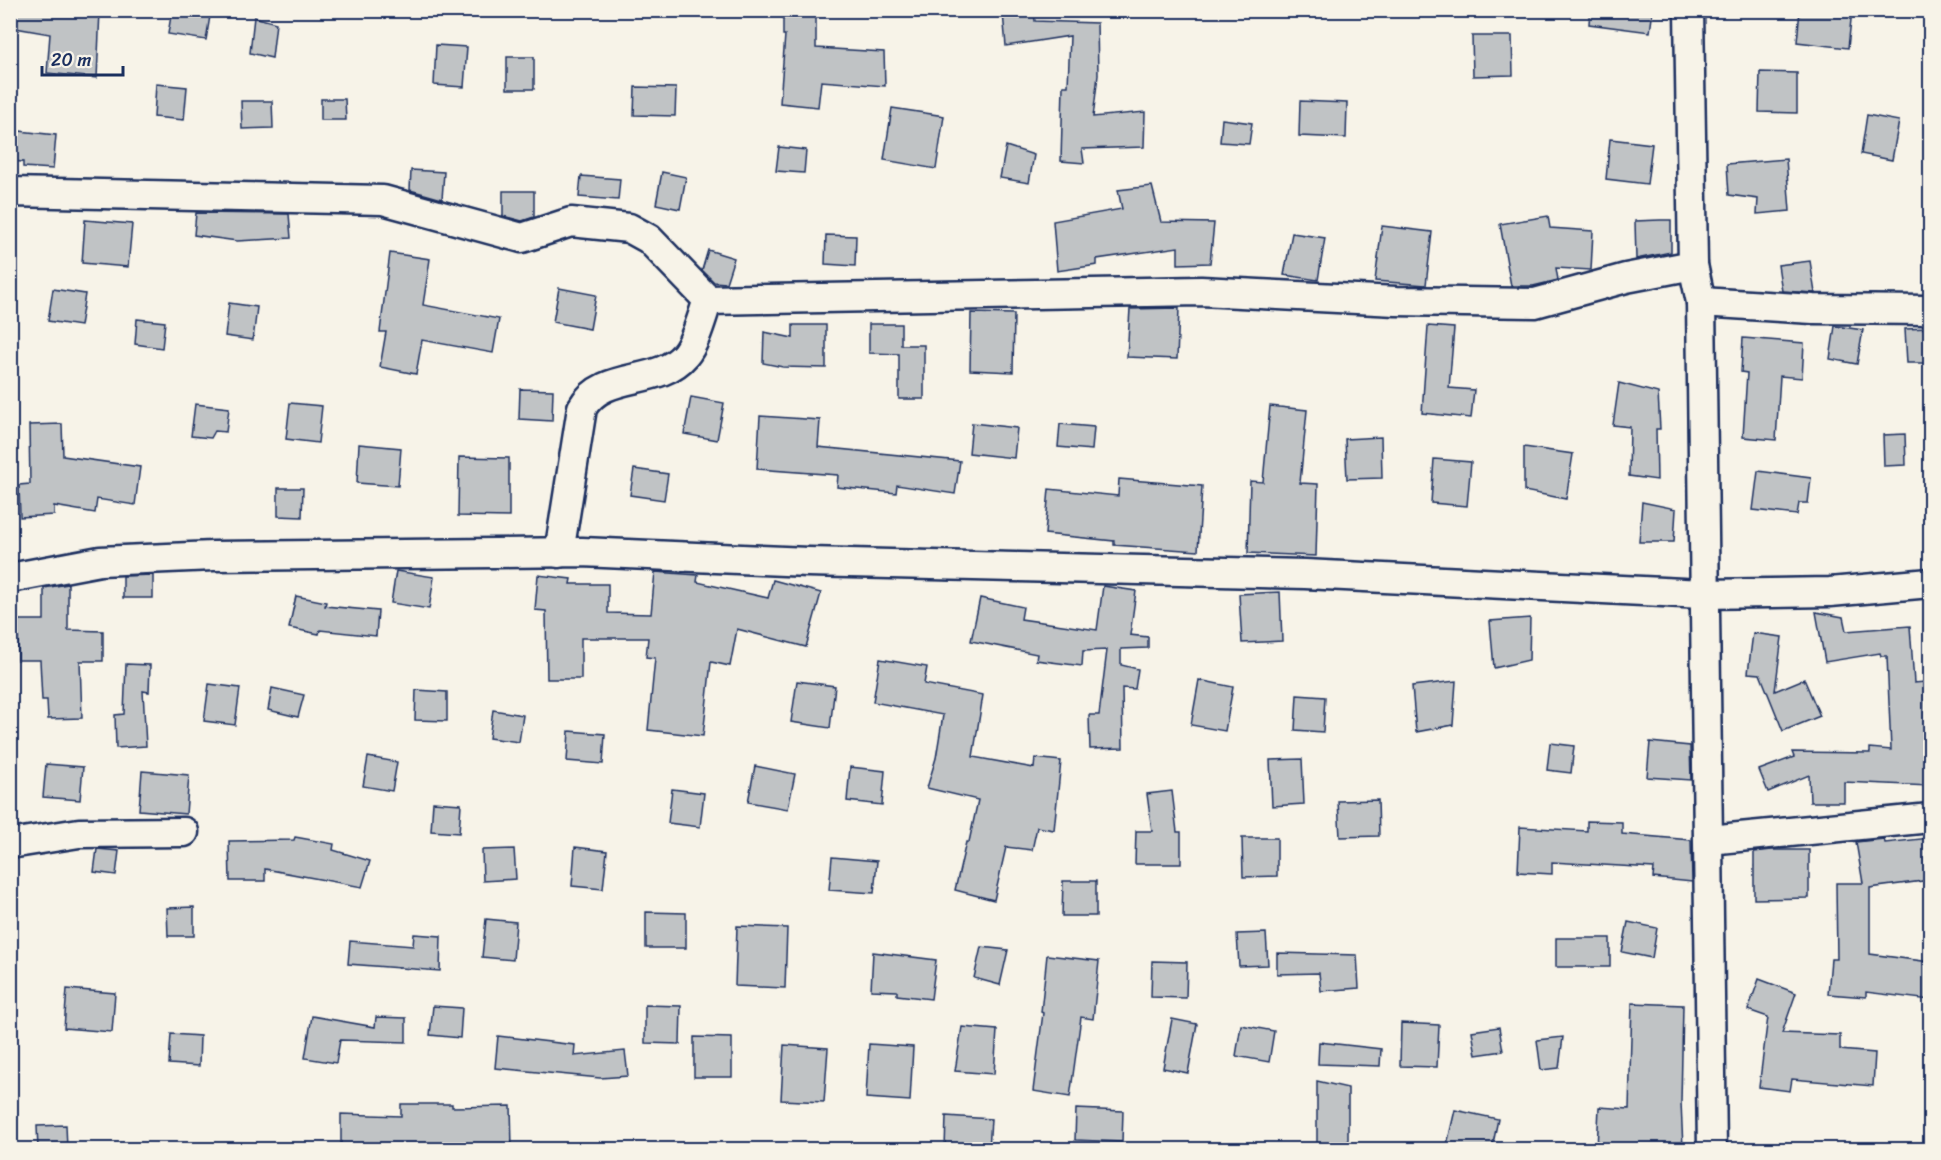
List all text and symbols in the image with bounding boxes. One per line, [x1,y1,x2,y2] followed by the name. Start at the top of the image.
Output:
[42,39,123,77] scale bar
[51,44,91,76] text: 20 m

